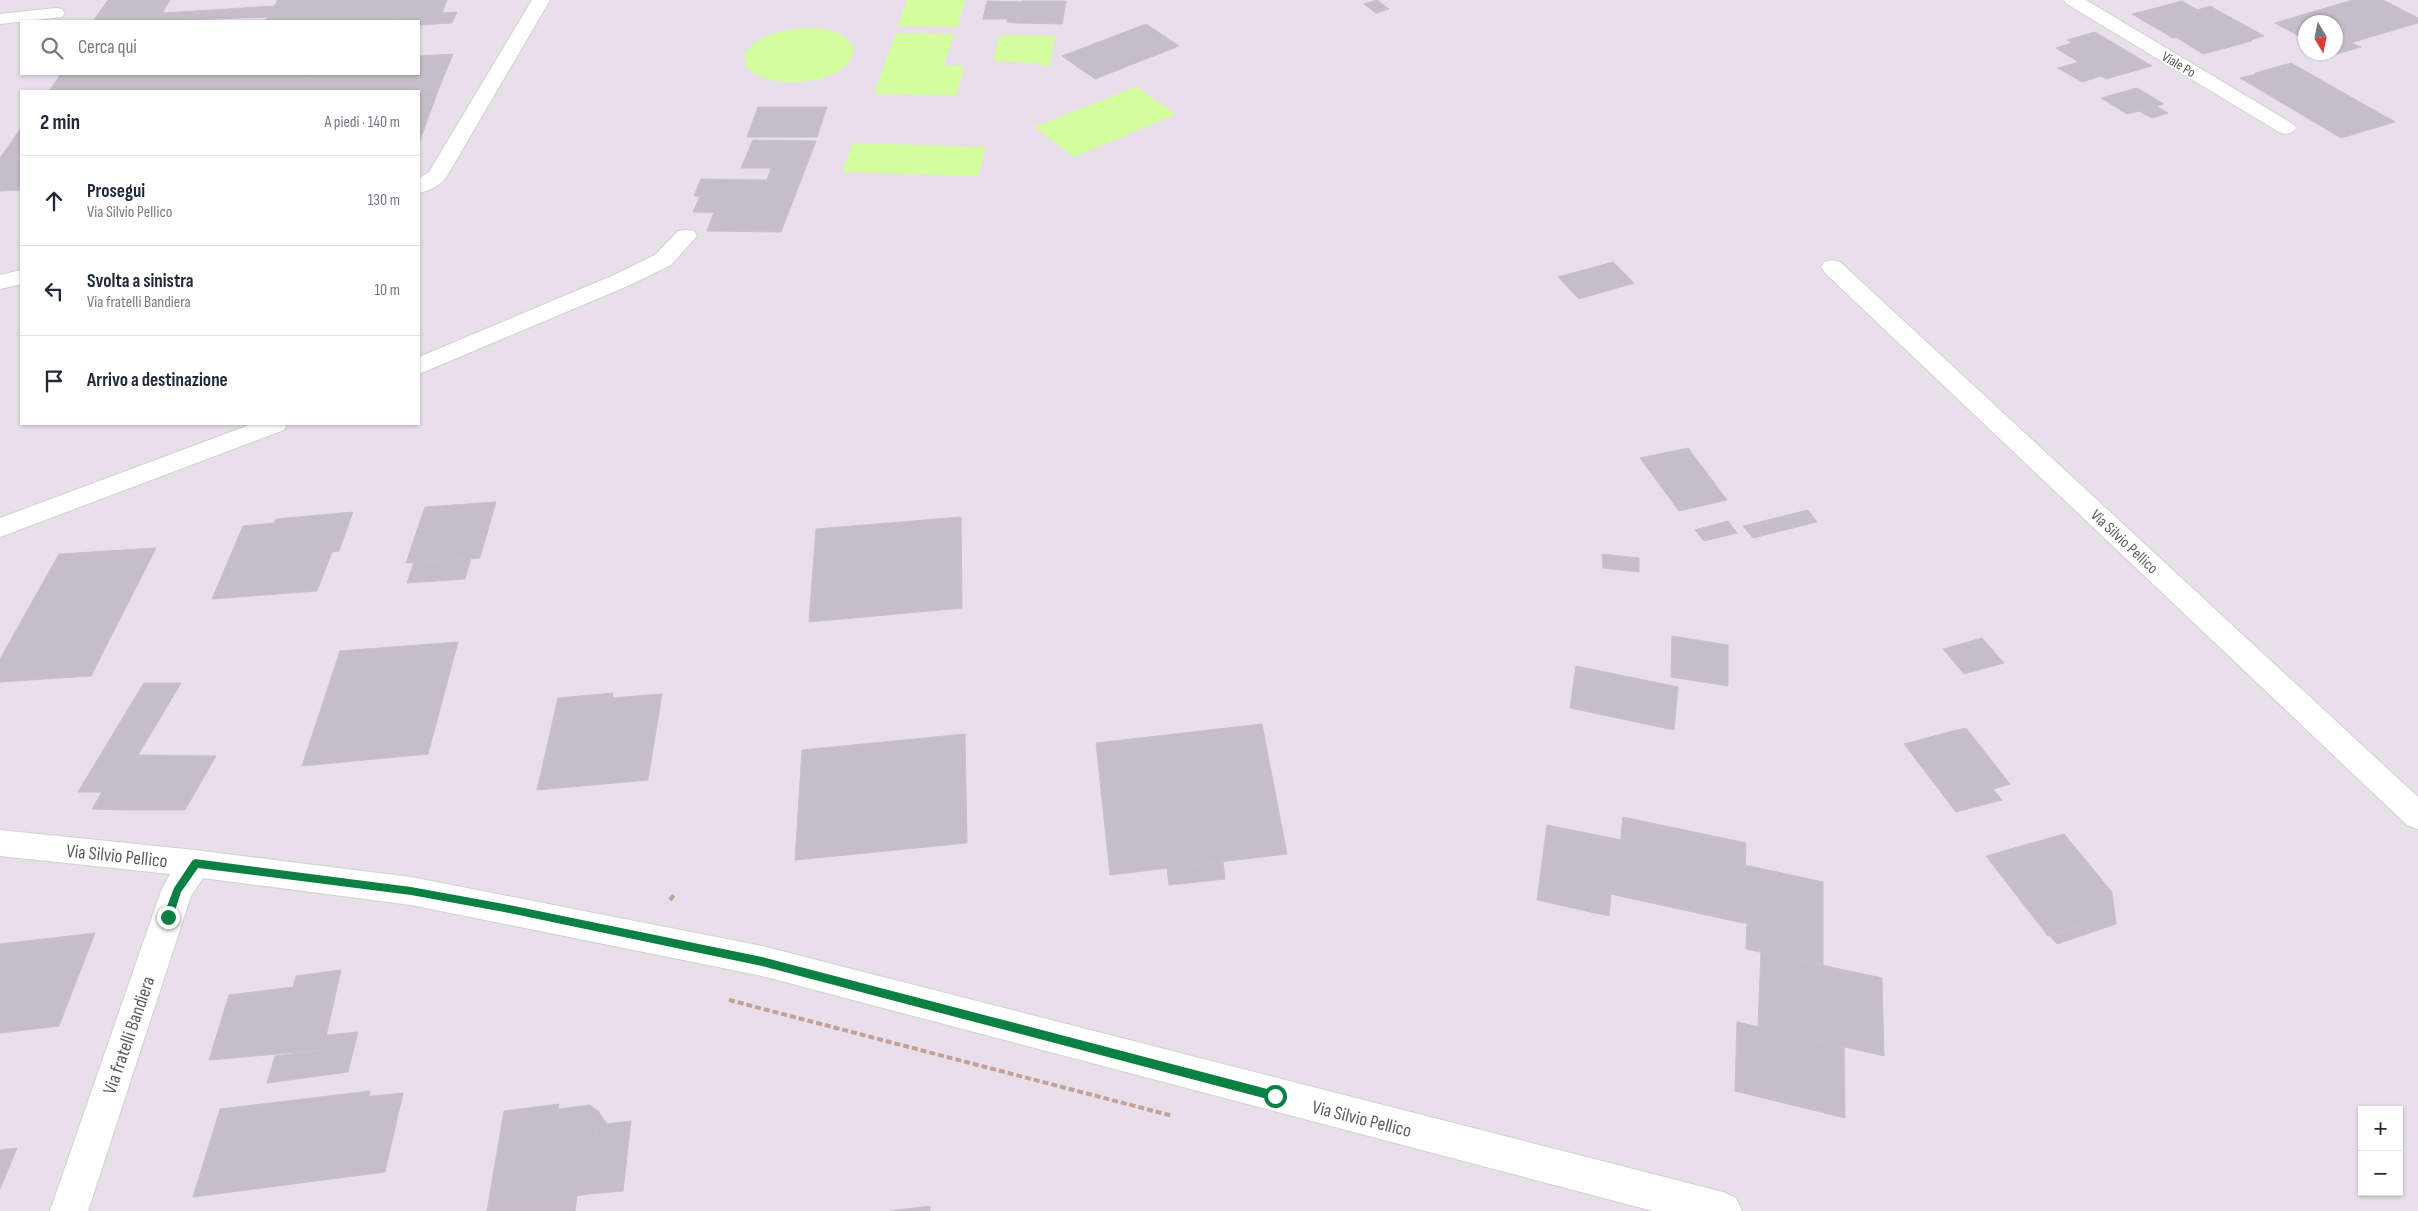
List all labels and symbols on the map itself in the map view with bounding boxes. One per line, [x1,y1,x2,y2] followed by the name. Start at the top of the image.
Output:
[2298,15,2343,60] north arrow
[2159,48,2199,81] street label: Viale Po
[2086,506,2162,578] street label: Via Silvio Pellico
[65,840,169,873] street label: Via Silvio Pellico
[157,906,180,929] route end
[98,973,160,1097] street label: Via fratelli Bandiera
[1264,1085,1287,1108] route start
[1310,1096,1414,1143] street label: Via Silvio Pellico

